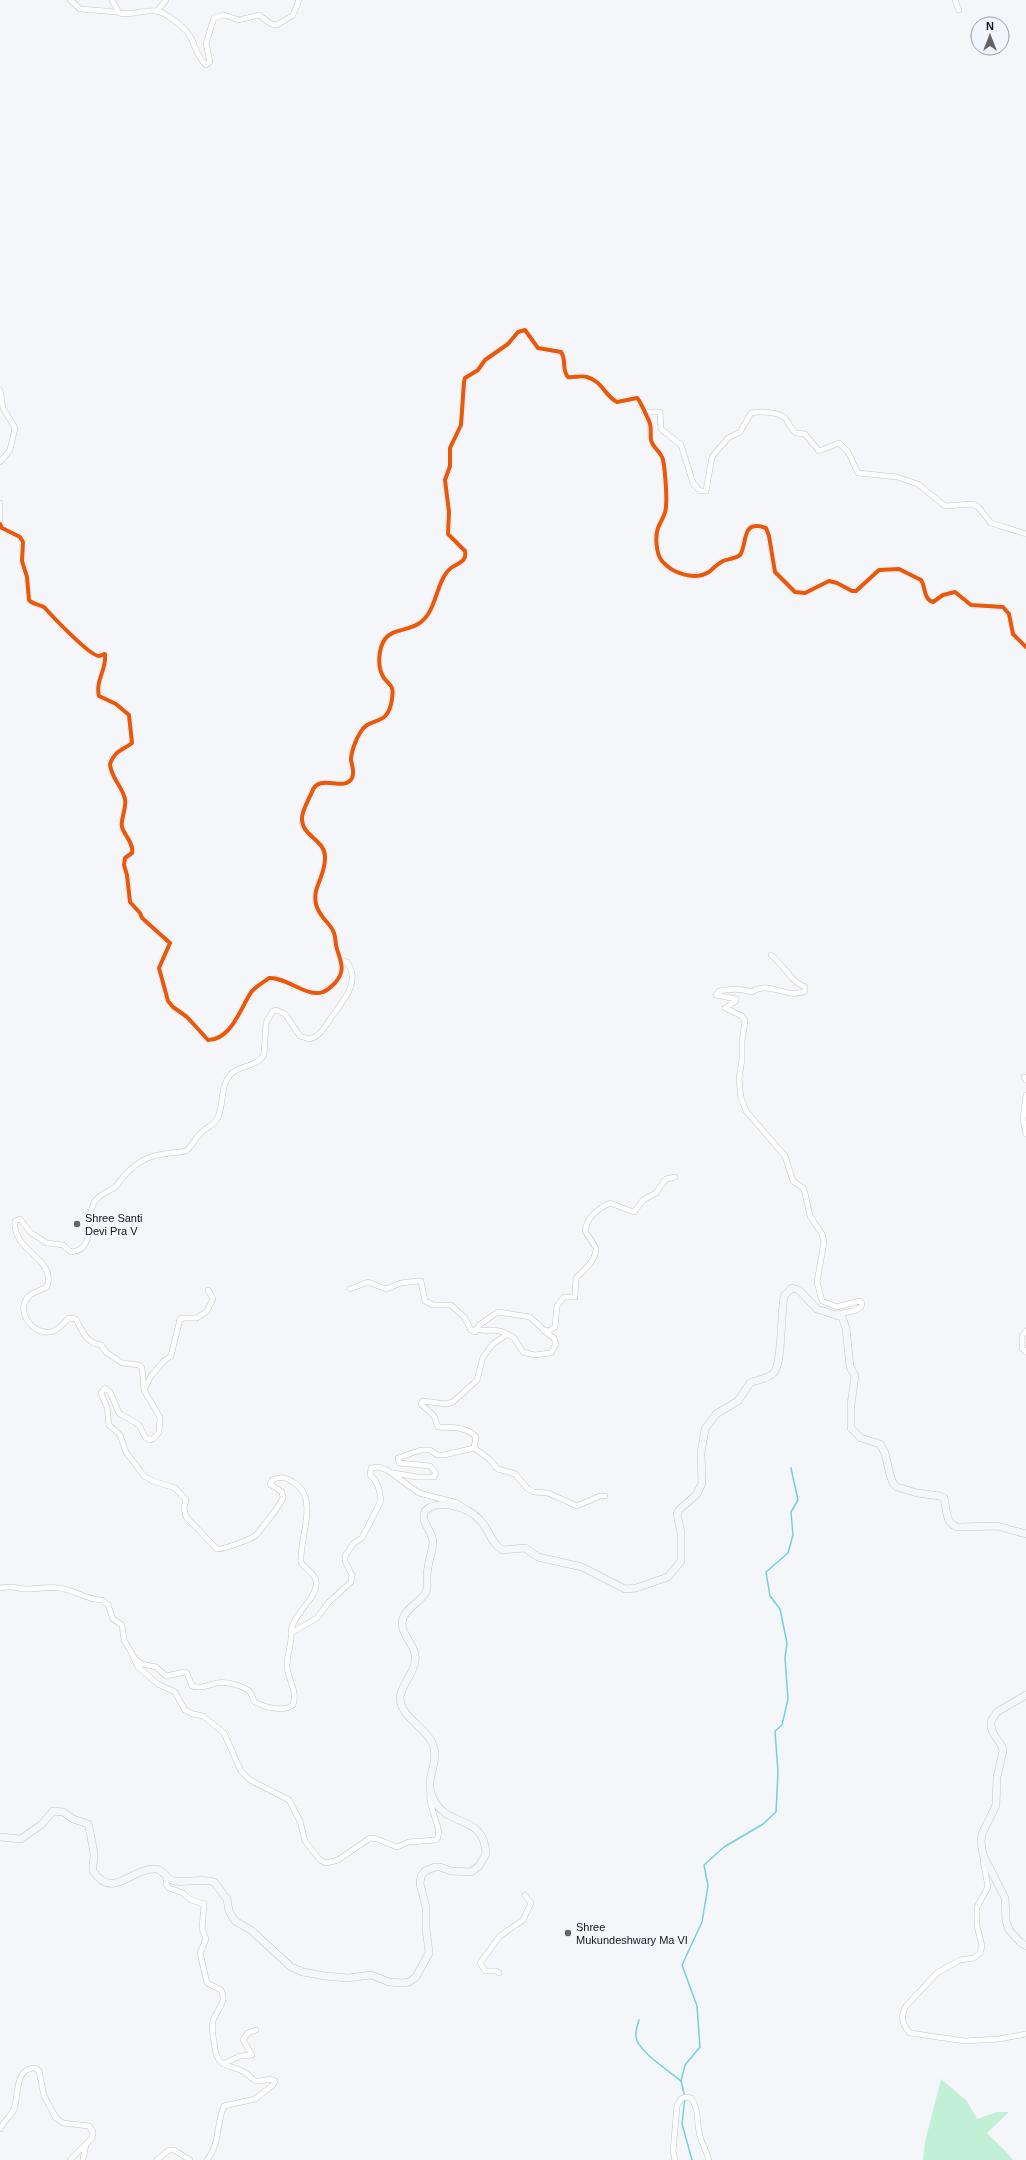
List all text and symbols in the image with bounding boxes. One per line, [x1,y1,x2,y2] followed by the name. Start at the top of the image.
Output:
[970,16,1010,56] north arrow
[986,20,994,32] text: N
[85,1212,142,1237] place label: Shree Santi Devi Pra V
[72,1219,82,1229] marker: Shree Santi Devi Pra V
[576,1921,688,1946] place label: Shree Mukundeshwary Ma VI
[563,1928,573,1938] marker: Shree Mukundeshwary Ma VI

